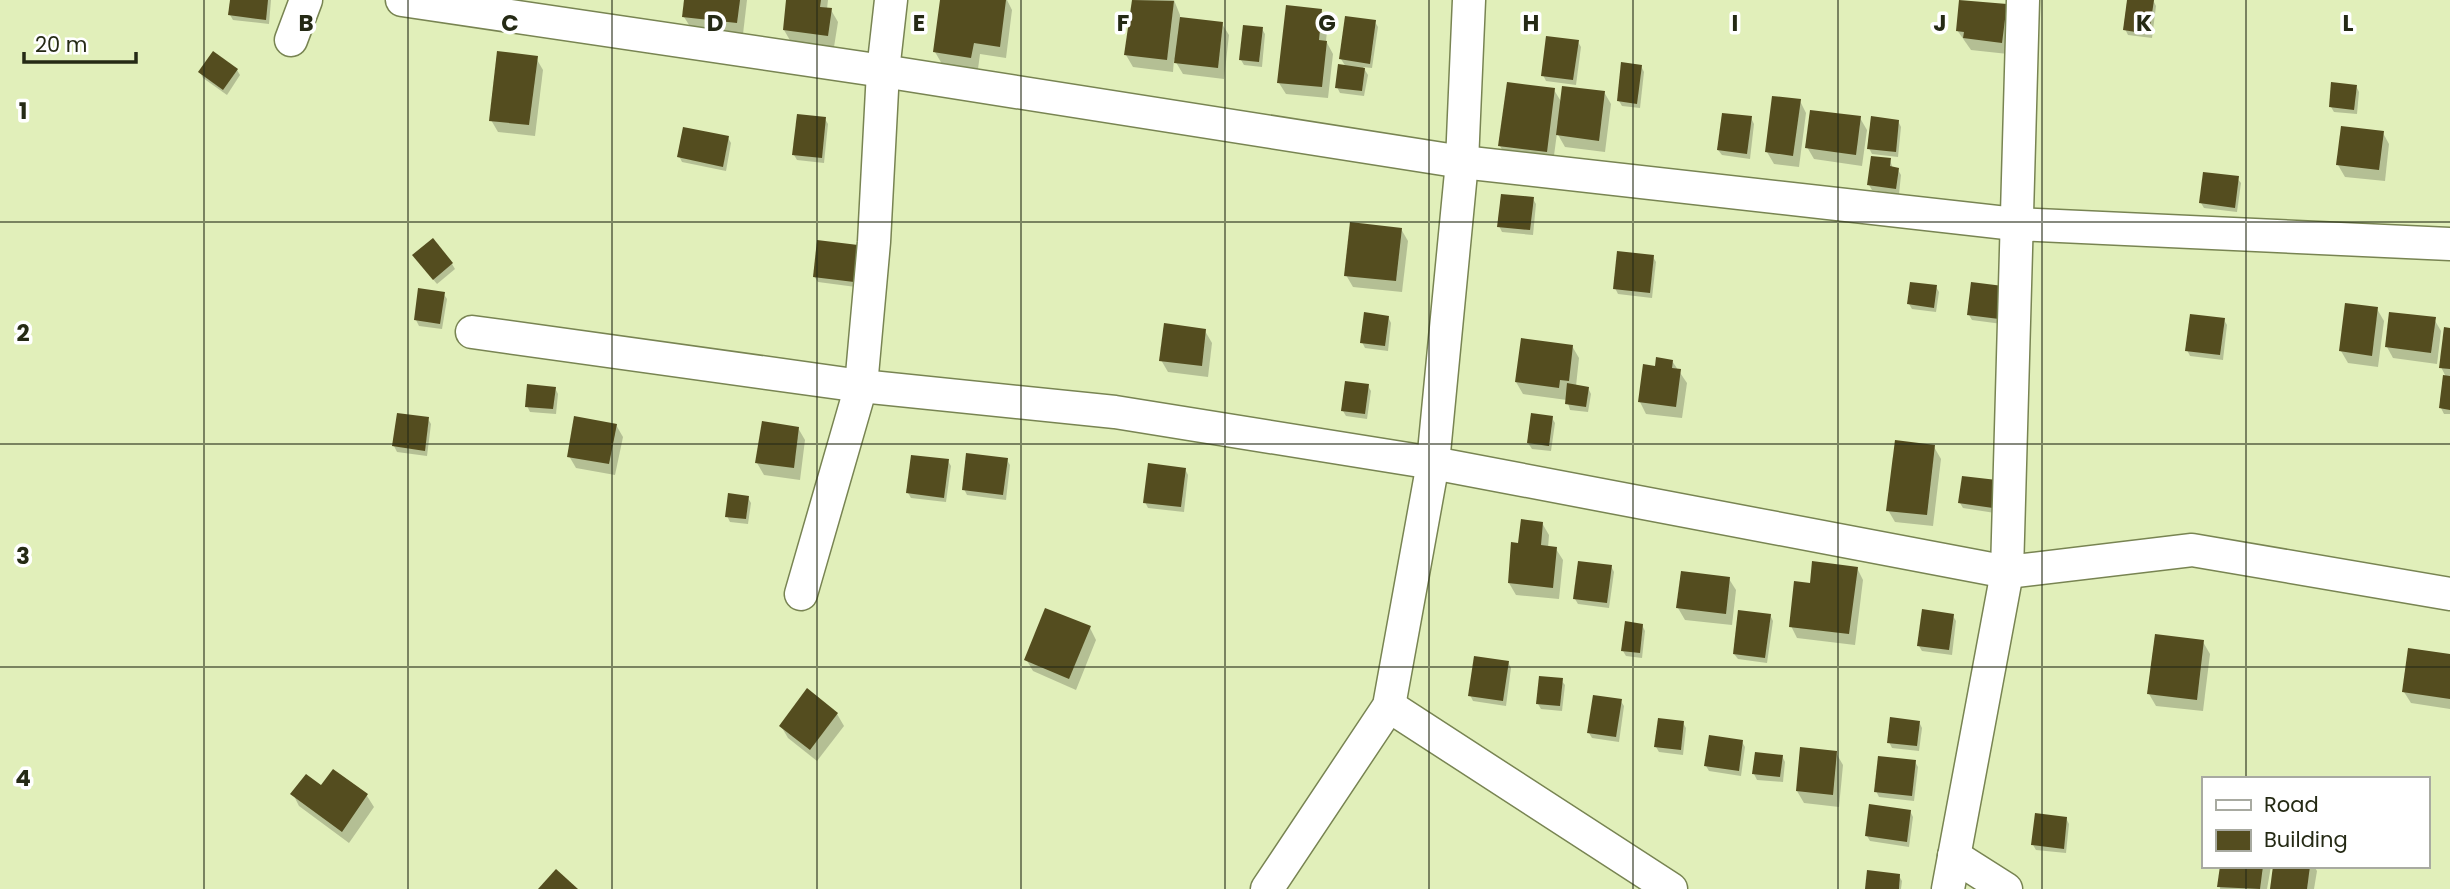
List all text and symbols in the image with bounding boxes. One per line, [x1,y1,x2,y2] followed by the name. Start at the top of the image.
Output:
[298,7,314,39] text: B
[501,7,519,39] text: C
[707,7,723,39] text: D
[913,7,925,39] text: E
[1117,7,1129,39] text: F
[1318,7,1336,39] text: G
[1523,7,1539,39] text: H
[1732,7,1738,39] text: I
[1933,7,1947,39] text: J
[2136,7,2152,39] text: K
[2343,7,2354,39] text: L
[24,21,136,65] scale bar
[35,30,88,59] text: 20 m
[19,95,27,127] text: 1
[16,317,30,349] text: 2
[16,540,30,572] text: 3
[15,762,31,794] text: 4
[2202,777,2429,868] legend
[2264,790,2319,819] text: Road
[2264,825,2348,854] text: Building

